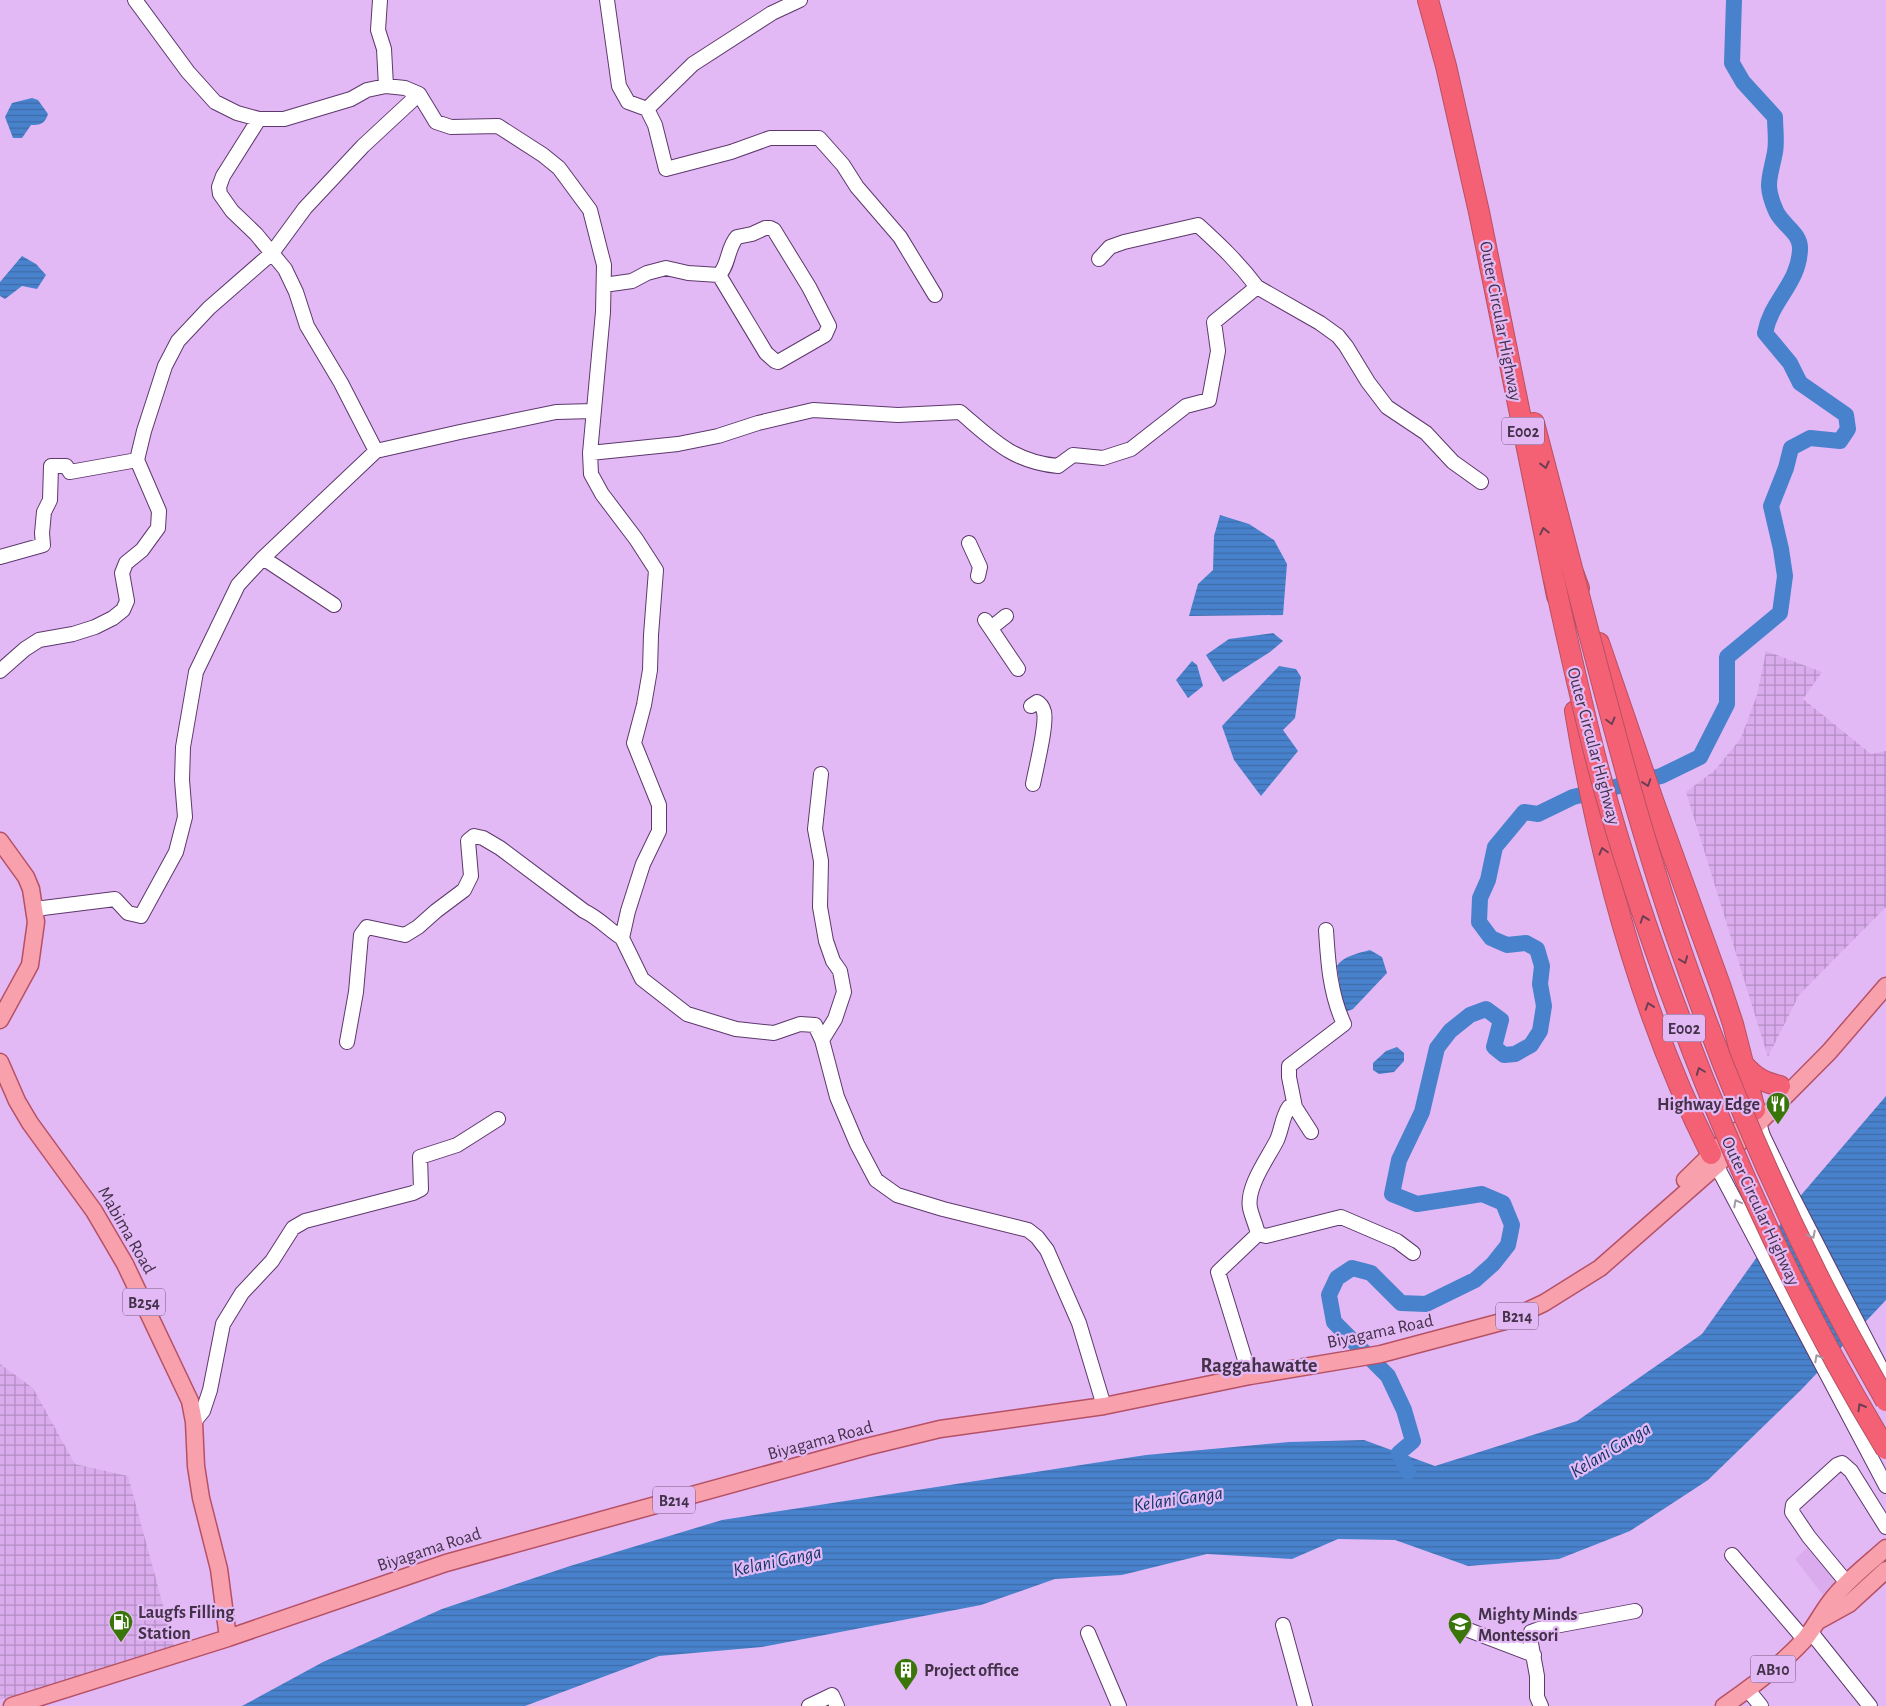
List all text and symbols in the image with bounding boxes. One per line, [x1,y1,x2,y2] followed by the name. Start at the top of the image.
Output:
[1476,240,1524,403] street label: Outer Circular Highway
[1502,418,1544,444] road number: E002
[1539,461,1549,469] one-way arrow
[1539,527,1549,536] one-way arrow
[1563,666,1623,827] street label: Outer Circular Highway
[1606,717,1616,725] one-way arrow
[1641,779,1651,787] one-way arrow
[1598,846,1609,855] one-way arrow
[1640,915,1650,923] one-way arrow
[1678,955,1689,964] one-way arrow
[1645,1003,1655,1011] one-way arrow
[1663,1014,1705,1042] road number: E002
[1696,1068,1706,1076] one-way arrow
[1765,1091,1791,1125] restaurant icon: Highway Edge
[1657,1096,1760,1114] place label: Highway Edge
[1718,1134,1803,1289] street label: Outer Circular Highway
[94,1184,158,1277] street label: Mabima Road
[1733,1200,1743,1209] one-way arrow
[1806,1230,1816,1239] one-way arrow
[123,1288,165,1315] road number: B254
[1496,1302,1538,1330] road number: B214
[1326,1312,1435,1352] street label: Biyagama Road
[1814,1355,1824,1364] one-way arrow
[1201,1356,1317,1376] district label: Raggahawatte
[1857,1403,1867,1412] one-way arrow
[766,1418,875,1464] street label: Biyagama Road
[1567,1419,1654,1482] water label: Kelani Ganga
[1132,1484,1224,1515] water label: Kelani Ganga
[653,1486,695,1514] road number: B214
[375,1525,483,1575] street label: Biyagama Road
[731,1543,823,1580] water label: Kelani Ganga
[138,1604,235,1643] place label: Laugfs Filling Station
[1478,1606,1578,1645] place label: Mighty Minds Montessori
[108,1609,134,1643] fuel station icon: Laugfs Filling Station
[1447,1611,1473,1645] school or university icon: Mighty Minds Montessori
[1750,1656,1796,1682] road number: AB10
[893,1657,919,1691] building icon: Project office
[924,1662,1019,1680] place label: Project office

